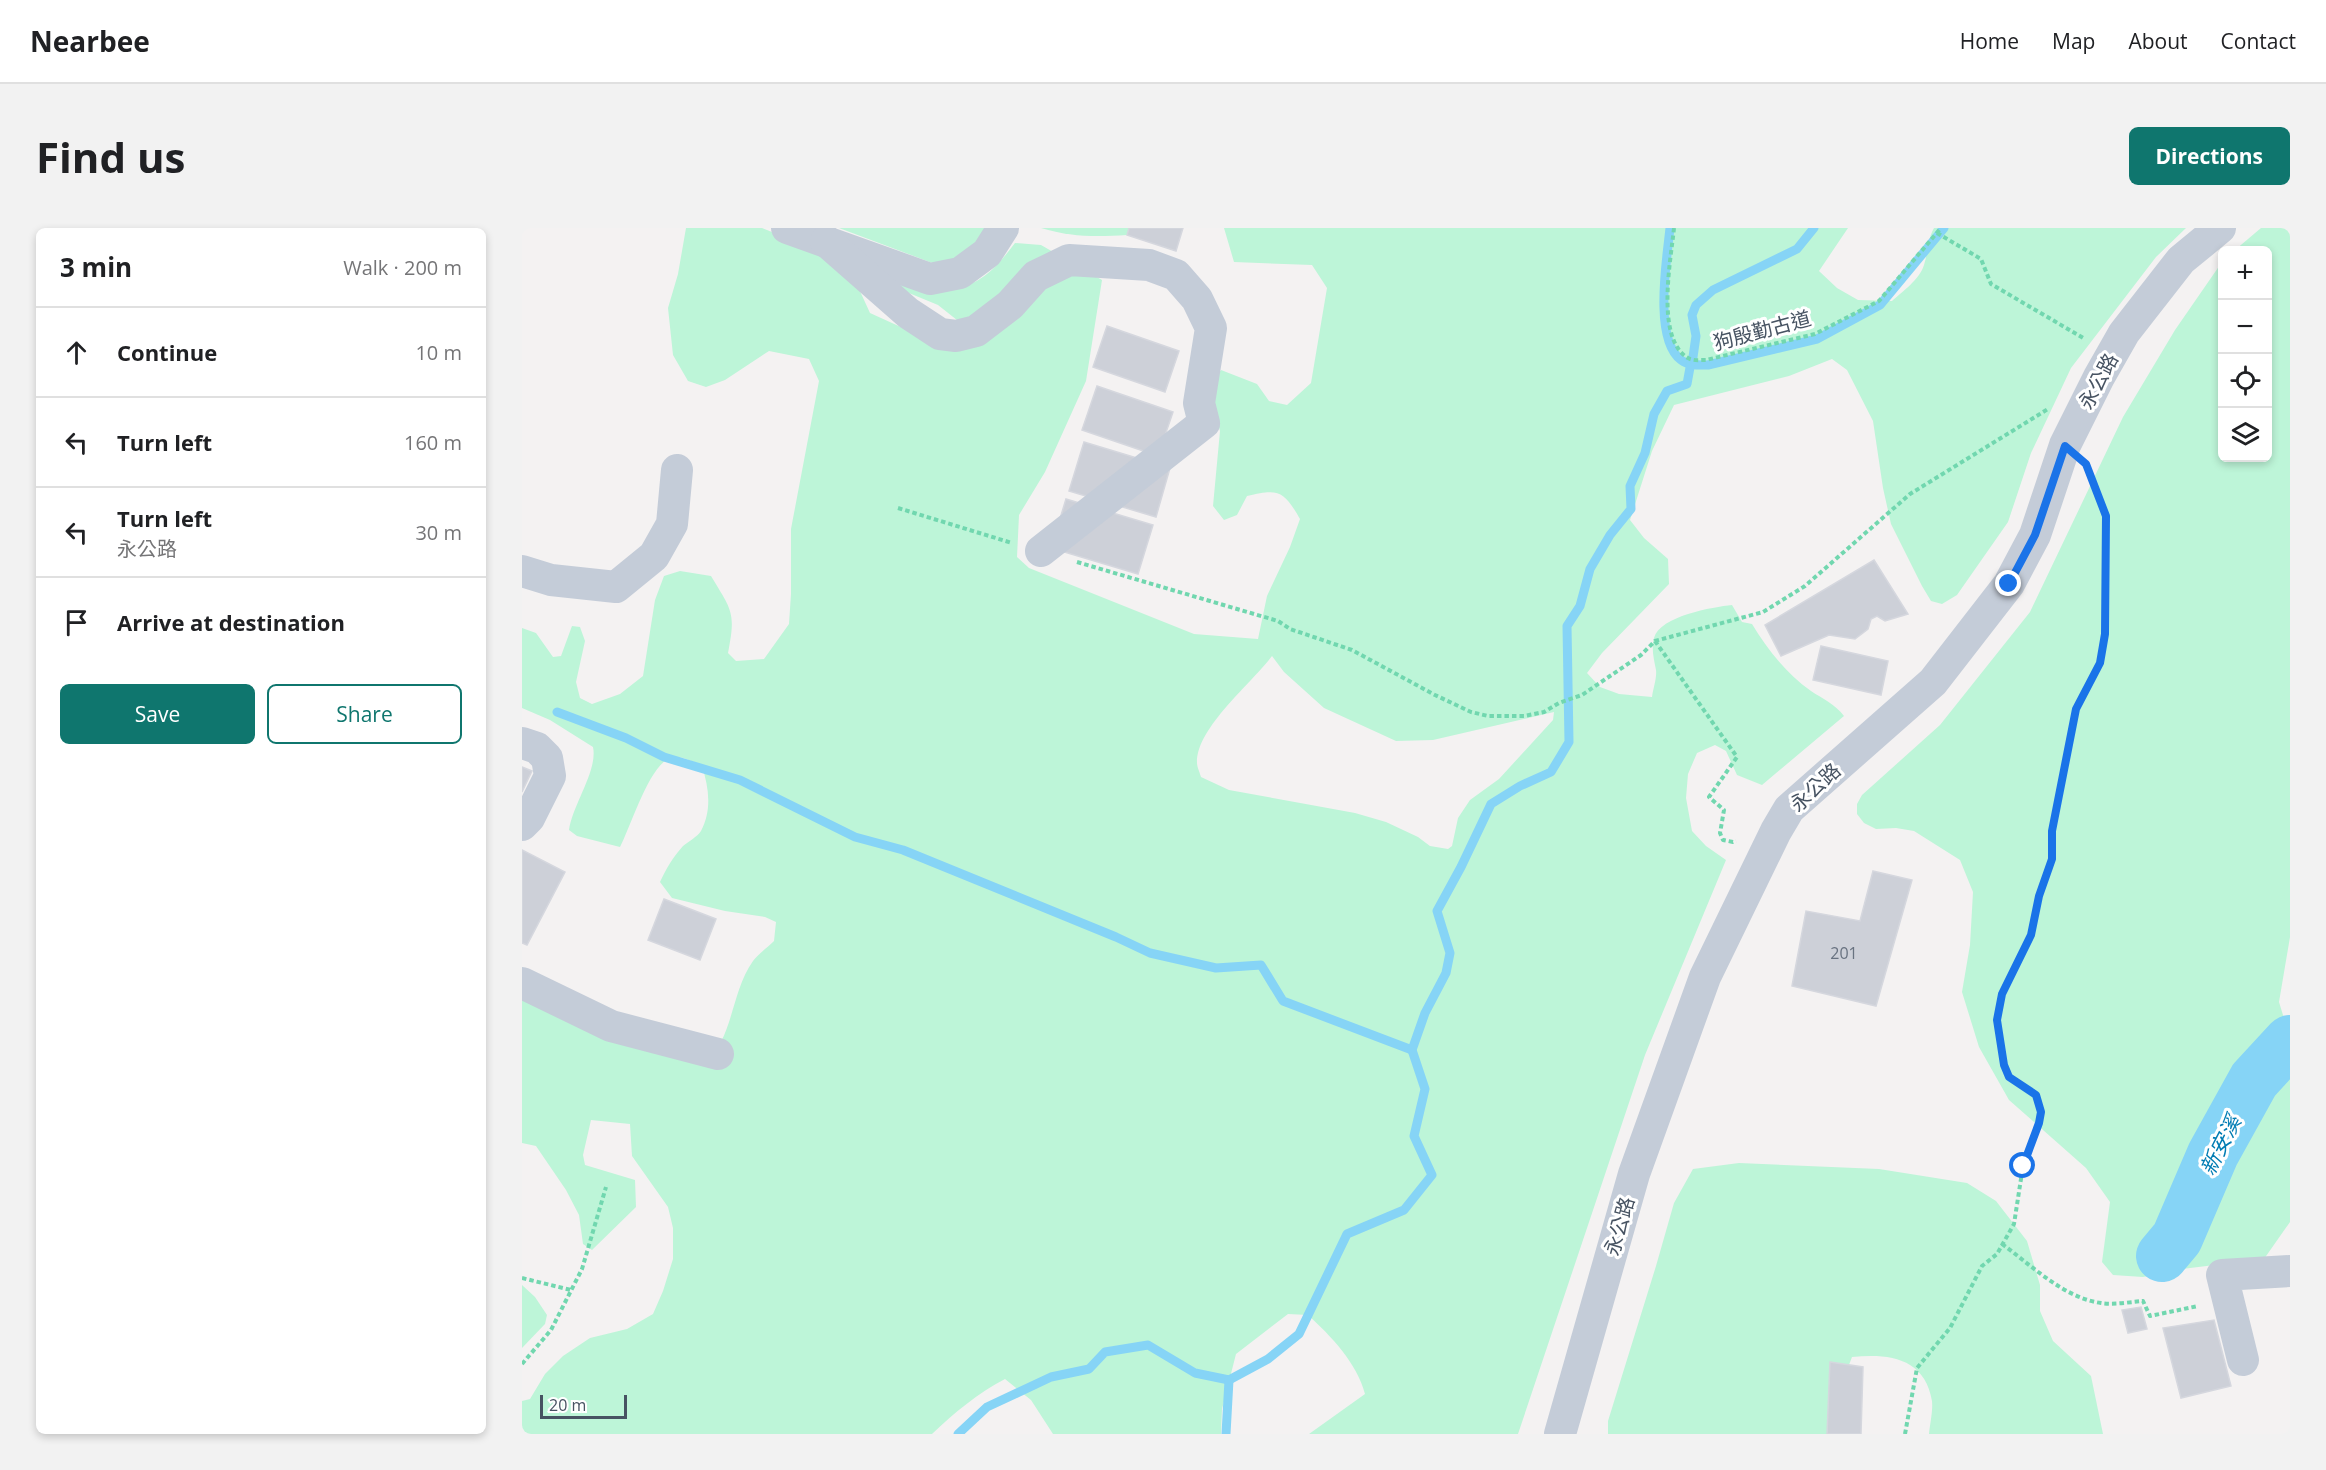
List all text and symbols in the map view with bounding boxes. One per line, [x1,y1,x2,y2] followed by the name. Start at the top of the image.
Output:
[30,22,150,60] text: Nearbee
[1960,27,2019,55] text: Home
[2052,27,2095,55] text: Map
[2128,27,2188,55] text: About
[2221,27,2296,55] text: Contact
[2129,127,2290,185] button: Directions
[36,128,185,185] text: Find us
[2218,246,2272,462] map controls
[2218,246,2272,300] button: +
[60,249,132,285] text: 3 min
[343,254,462,281] text: Walk · 200 m
[2218,300,2272,354] button: −
[1710,304,1814,356] street label: 狗殷勤古道
[60,336,93,369] icon: ahead
[117,337,217,367] text: Continue
[415,339,462,366] text: 10 m
[2072,348,2124,414] street label: 永公路
[2218,354,2272,408] button: locate
[2218,408,2272,462] button: layers
[60,426,93,459] icon: left
[117,427,212,457] text: Turn left
[404,429,462,456] text: 160 m
[117,503,212,533] text: Turn left
[60,516,93,549] icon: left
[415,519,462,546] text: 30 m
[117,535,177,562] text: 永公路
[1995,570,2021,596] route end
[60,606,93,639] icon: arrive
[117,607,345,637] text: Arrive at destination
[60,684,255,744] button: Save
[267,684,462,744] button: Share
[1784,757,1846,817] street label: 永公路
[1830,942,1858,964] house number: 201
[2193,1108,2248,1179] water label: 新安溪
[2009,1152,2035,1178] route start
[1598,1193,1640,1259] street label: 永公路
[540,1392,627,1420] scale bar
[549,1394,586,1416] text: 20 m

